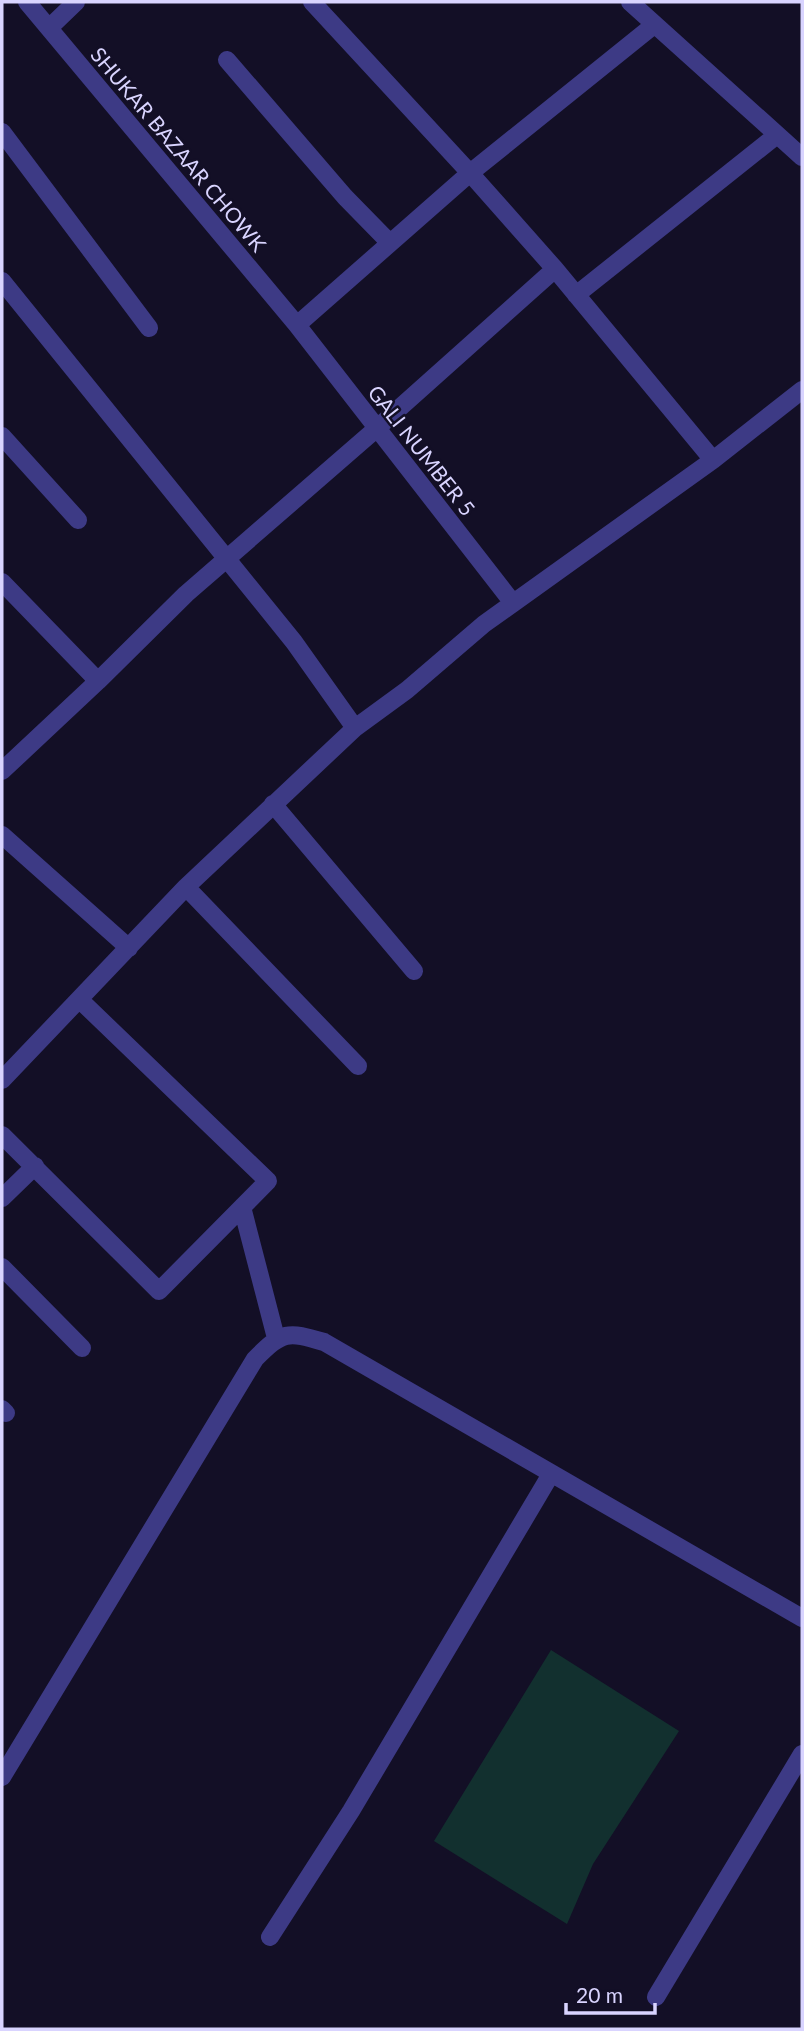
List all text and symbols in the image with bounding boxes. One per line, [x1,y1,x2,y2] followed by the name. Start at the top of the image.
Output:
[86,42,272,256] street label: SHUKAR BAZAAR CHOWK
[363,380,481,520] street label: GALI NUMBER 5
[566,1972,655,2016] scale bar
[576,1982,623,2007] text: 20 m

